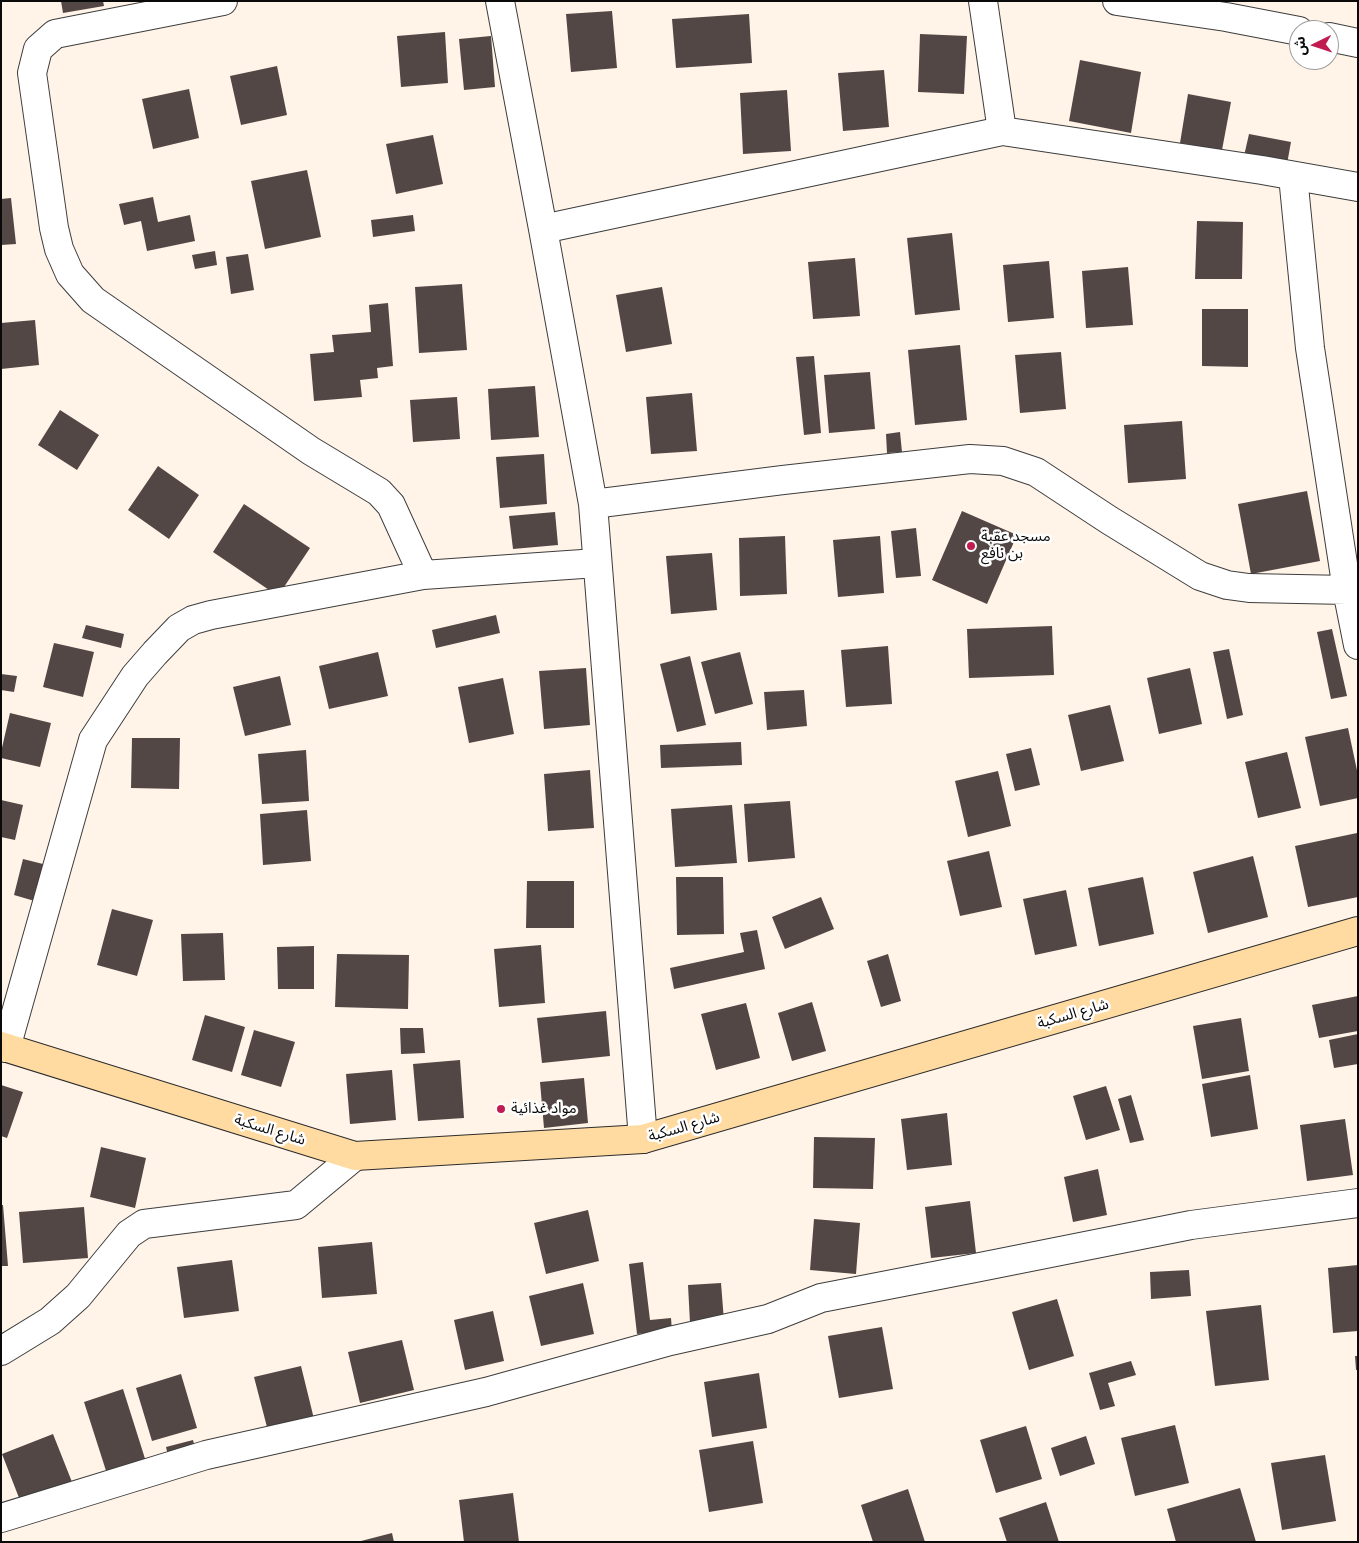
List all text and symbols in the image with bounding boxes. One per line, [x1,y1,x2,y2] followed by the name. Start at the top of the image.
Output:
[1289,20,1339,70] north arrow
[1290,36,1310,56] text: ش
[981,528,1051,563] place label: مسجد عقبة بن نافع
[965,540,977,552] marker: مسجد عقبة بن نافع
[1035,995,1111,1033] street label: شارع السكبة
[511,1100,577,1118] place label: مواد غذائية
[495,1103,507,1115] marker: مواد غذائية
[646,1108,722,1146] street label: شارع السكبة
[232,1111,308,1149] street label: شارع السكبة

